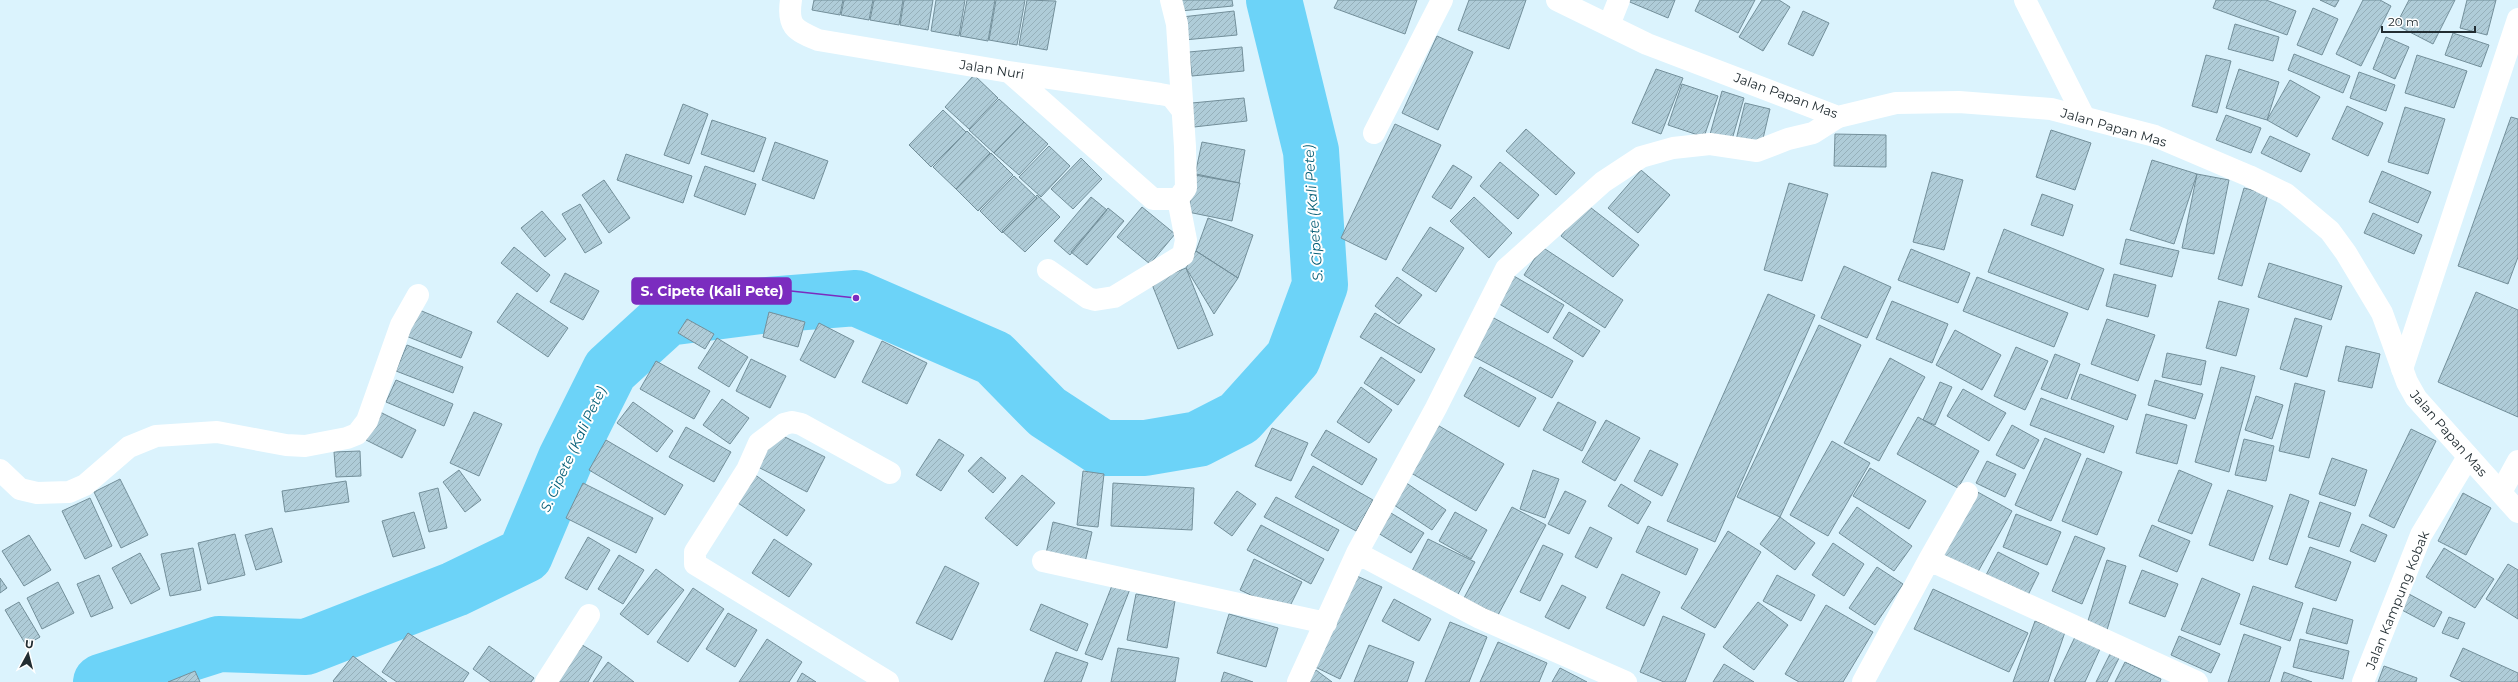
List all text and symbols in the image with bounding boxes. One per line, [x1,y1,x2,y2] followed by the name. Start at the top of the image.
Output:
[2382,8,2475,34] scale bar
[2388,14,2419,29] text: 20 m
[957,56,1026,82] street label: Jalan Nuri
[1731,68,1840,121] street label: Jalan Papan Mas
[2058,104,2169,150] street label: Jalan Papan Mas
[1299,144,1327,282] water label: S. Cipete (Kali Pete)
[632,278,791,304] callout: S. Cipete (Kali Pete)
[640,282,784,300] text: S. Cipete (Kali Pete)
[536,383,610,515] water label: S. Cipete (Kali Pete)
[2406,386,2491,480] street label: Jalan Papan Mas
[2361,528,2432,673] street label: Jalan Kampung Kobak
[8,634,48,674] north arrow
[24,637,34,652] text: U

